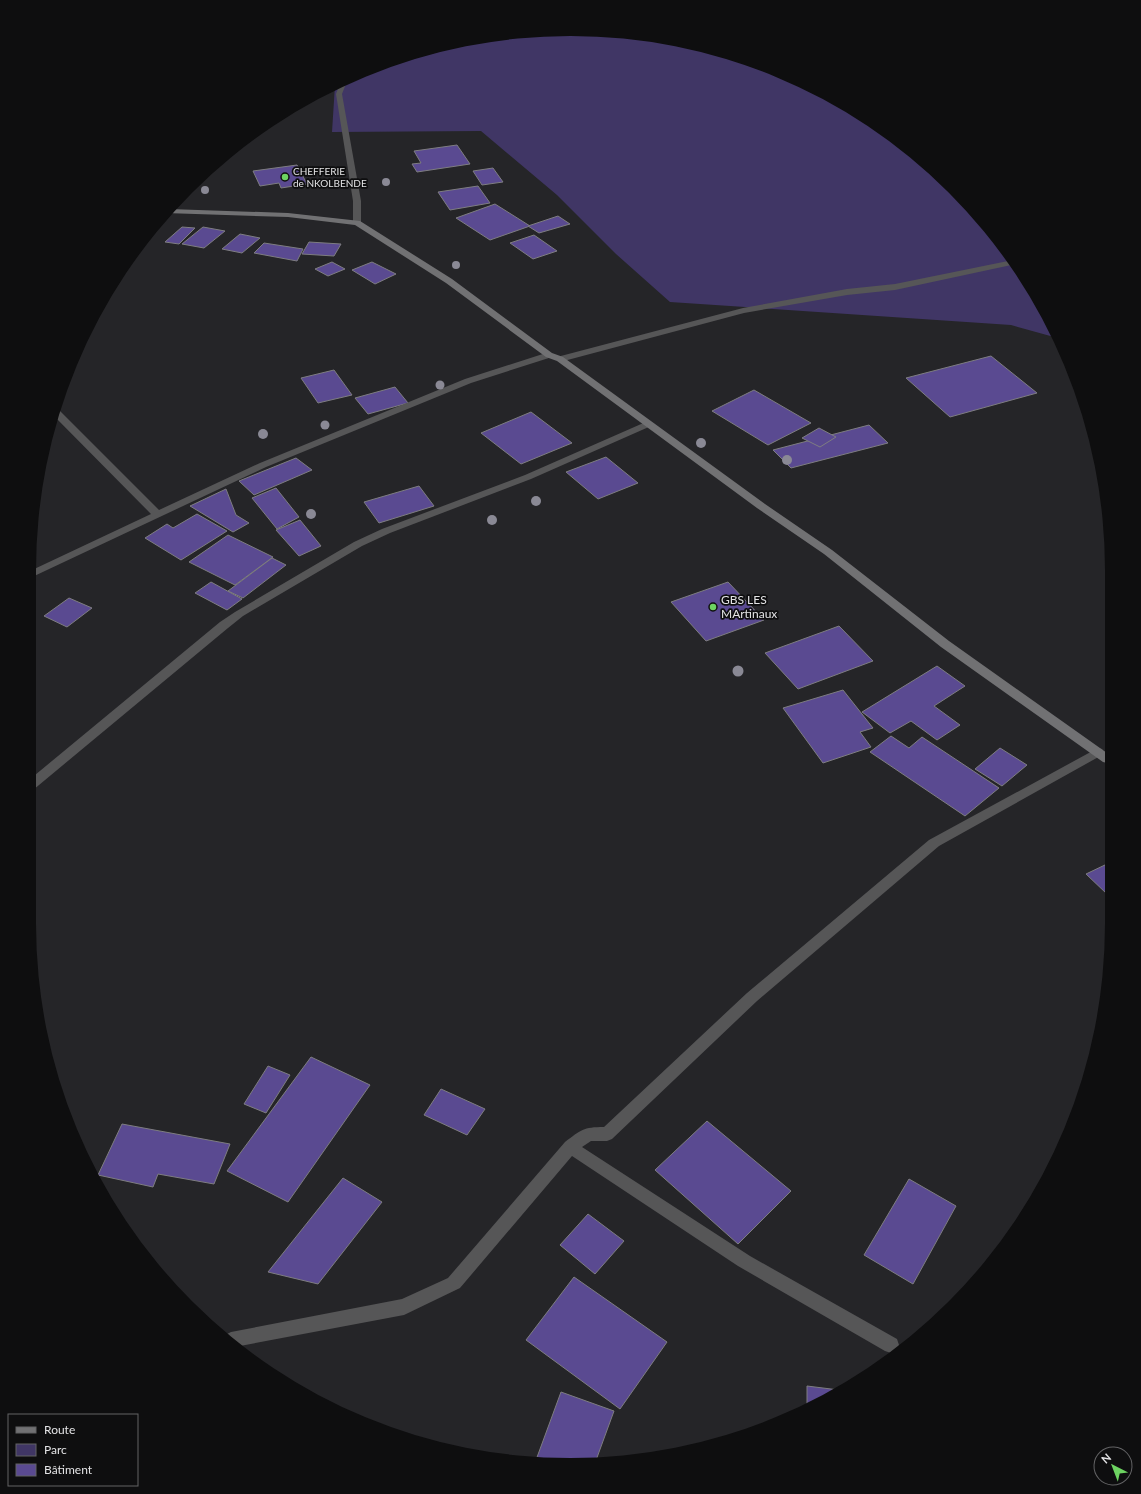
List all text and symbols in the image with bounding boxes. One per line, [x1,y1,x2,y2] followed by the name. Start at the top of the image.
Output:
[293,165,367,189] place label: CHEFFERIE de NKOLBENDE
[280,172,290,182] marker: CHEFFERIE de NKOLBENDE
[721,592,777,621] place label: GBS LES MArtinaux
[708,602,718,612] marker: GBS LES MArtinaux
[8,1414,138,1486] legend
[44,1422,75,1437] text: Route
[44,1442,67,1457] text: Parc
[1093,1446,1133,1486] north arrow
[1098,1451,1113,1466] text: N
[44,1462,93,1477] text: Bâtiment

